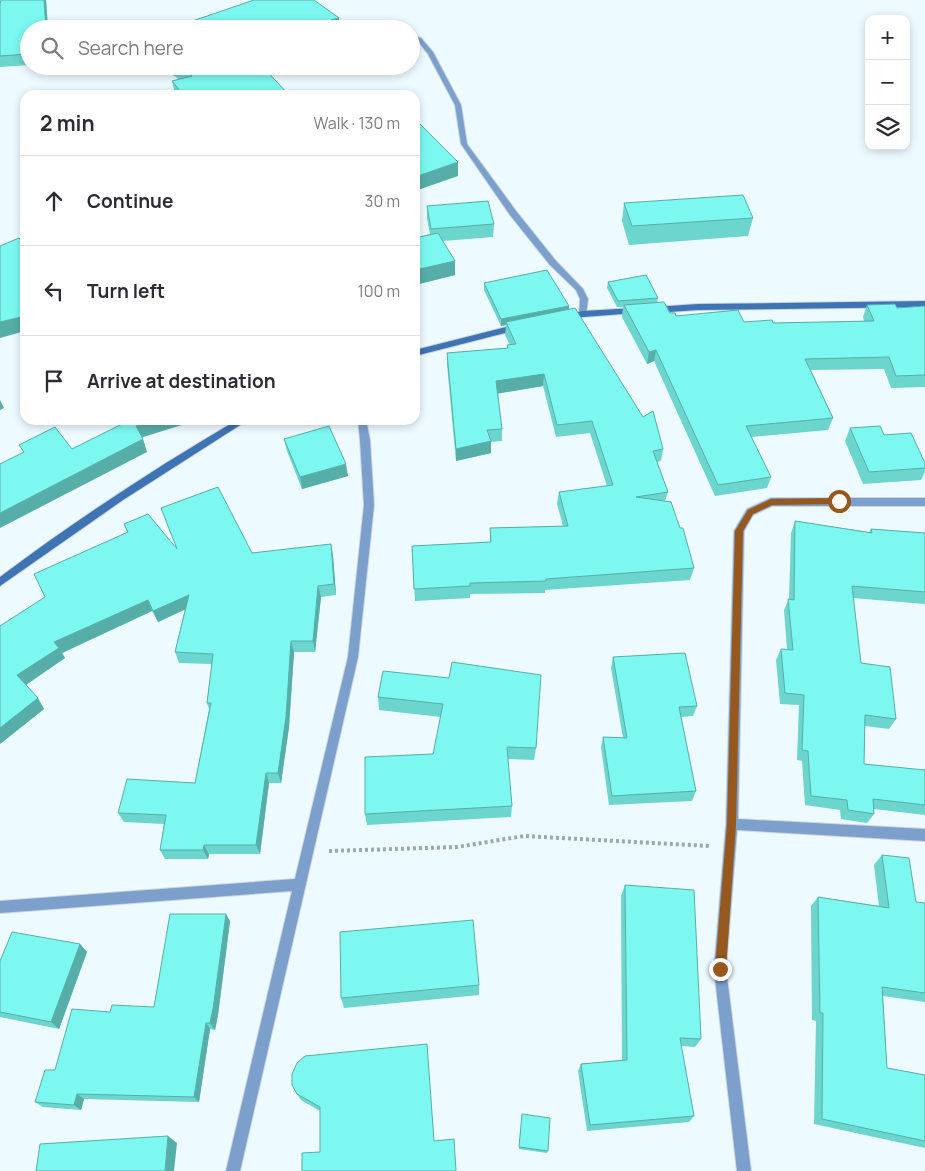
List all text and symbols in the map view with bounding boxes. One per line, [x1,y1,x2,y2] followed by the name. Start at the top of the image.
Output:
[865,15,910,150] map controls
[865,15,910,60] button: +
[20,20,420,75] search box
[38,34,66,62] icon: search
[78,35,184,61] text: Search here
[865,60,910,105] button: −
[865,105,910,150] button: layers
[40,109,95,137] text: 2 min
[314,112,400,134] text: Walk · 130 m
[40,187,68,215] icon: ahead
[87,188,173,214] text: Continue
[365,190,400,212] text: 30 m
[40,277,68,305] icon: left
[87,278,165,304] text: Turn left
[357,280,400,302] text: 100 m
[40,367,68,395] icon: arrive
[87,368,276,394] text: Arrive at destination
[828,490,851,513] route start
[709,958,732,981] route end

